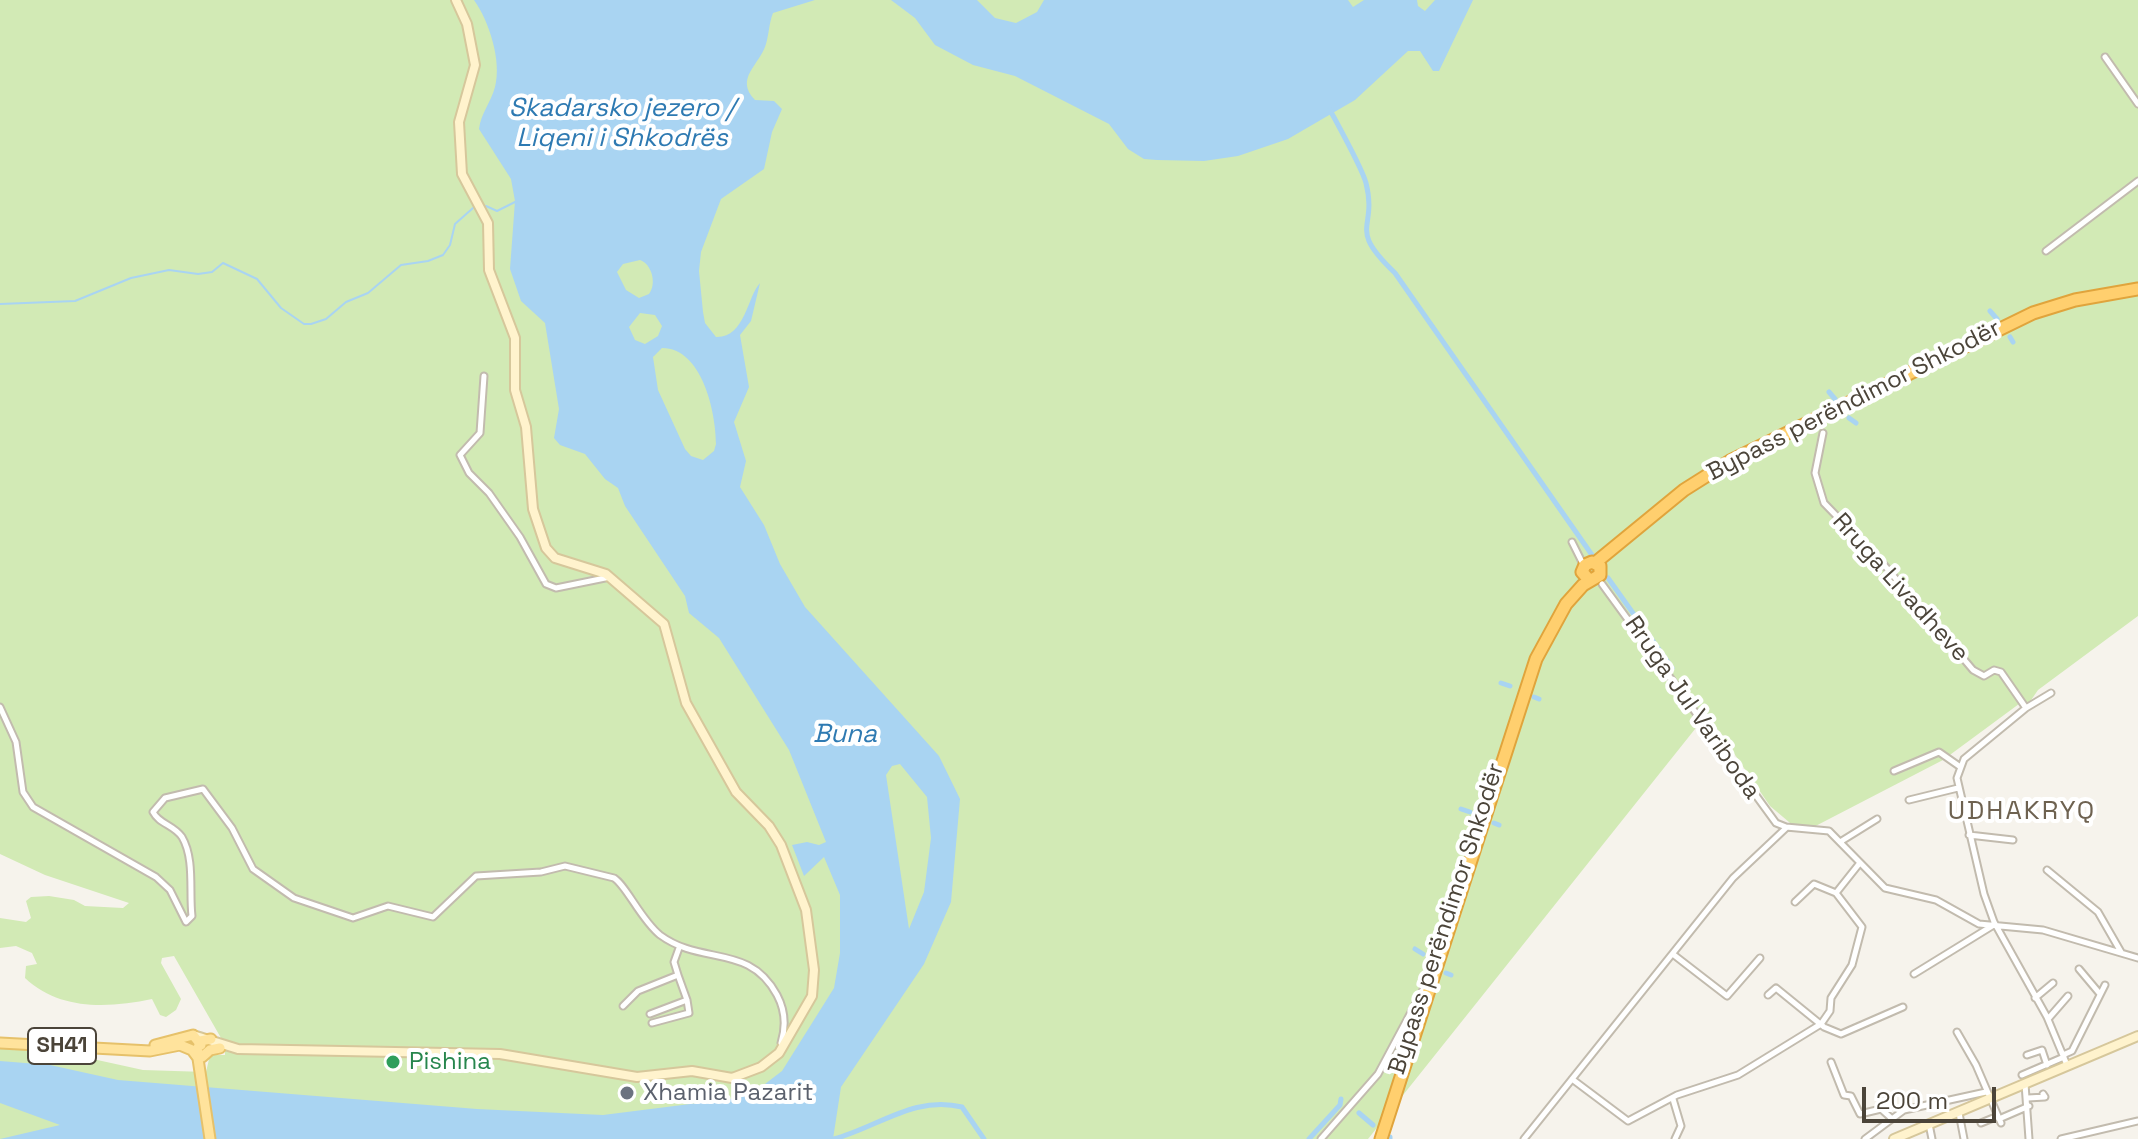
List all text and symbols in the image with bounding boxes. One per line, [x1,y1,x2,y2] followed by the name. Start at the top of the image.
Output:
[509,93,735,154] water label: Skadarsko jezero / Liqeni i Shkodrës
[1702,314,2006,488] street label: Bypass perëndimor Shkodër
[1826,508,1974,668] street label: Rruga Livadheve
[1618,611,1766,805] street label: Rruga Jul Variboda
[813,719,877,751] water label: Buna
[1383,760,1511,1078] street label: Bypass perëndimor Shkodër
[1948,796,2096,828] district label: UDHAKRYQ
[28,1028,96,1064] road number: SH41
[409,1048,491,1076] place label: Pishina
[384,1053,402,1071] marker: Pishina
[1866,1071,2000,1121] scale bar
[643,1079,813,1107] place label: Xhamia Pazarit
[618,1084,636,1102] marker: Xhamia Pazarit
[1876,1085,1948,1116] text: 200 m

